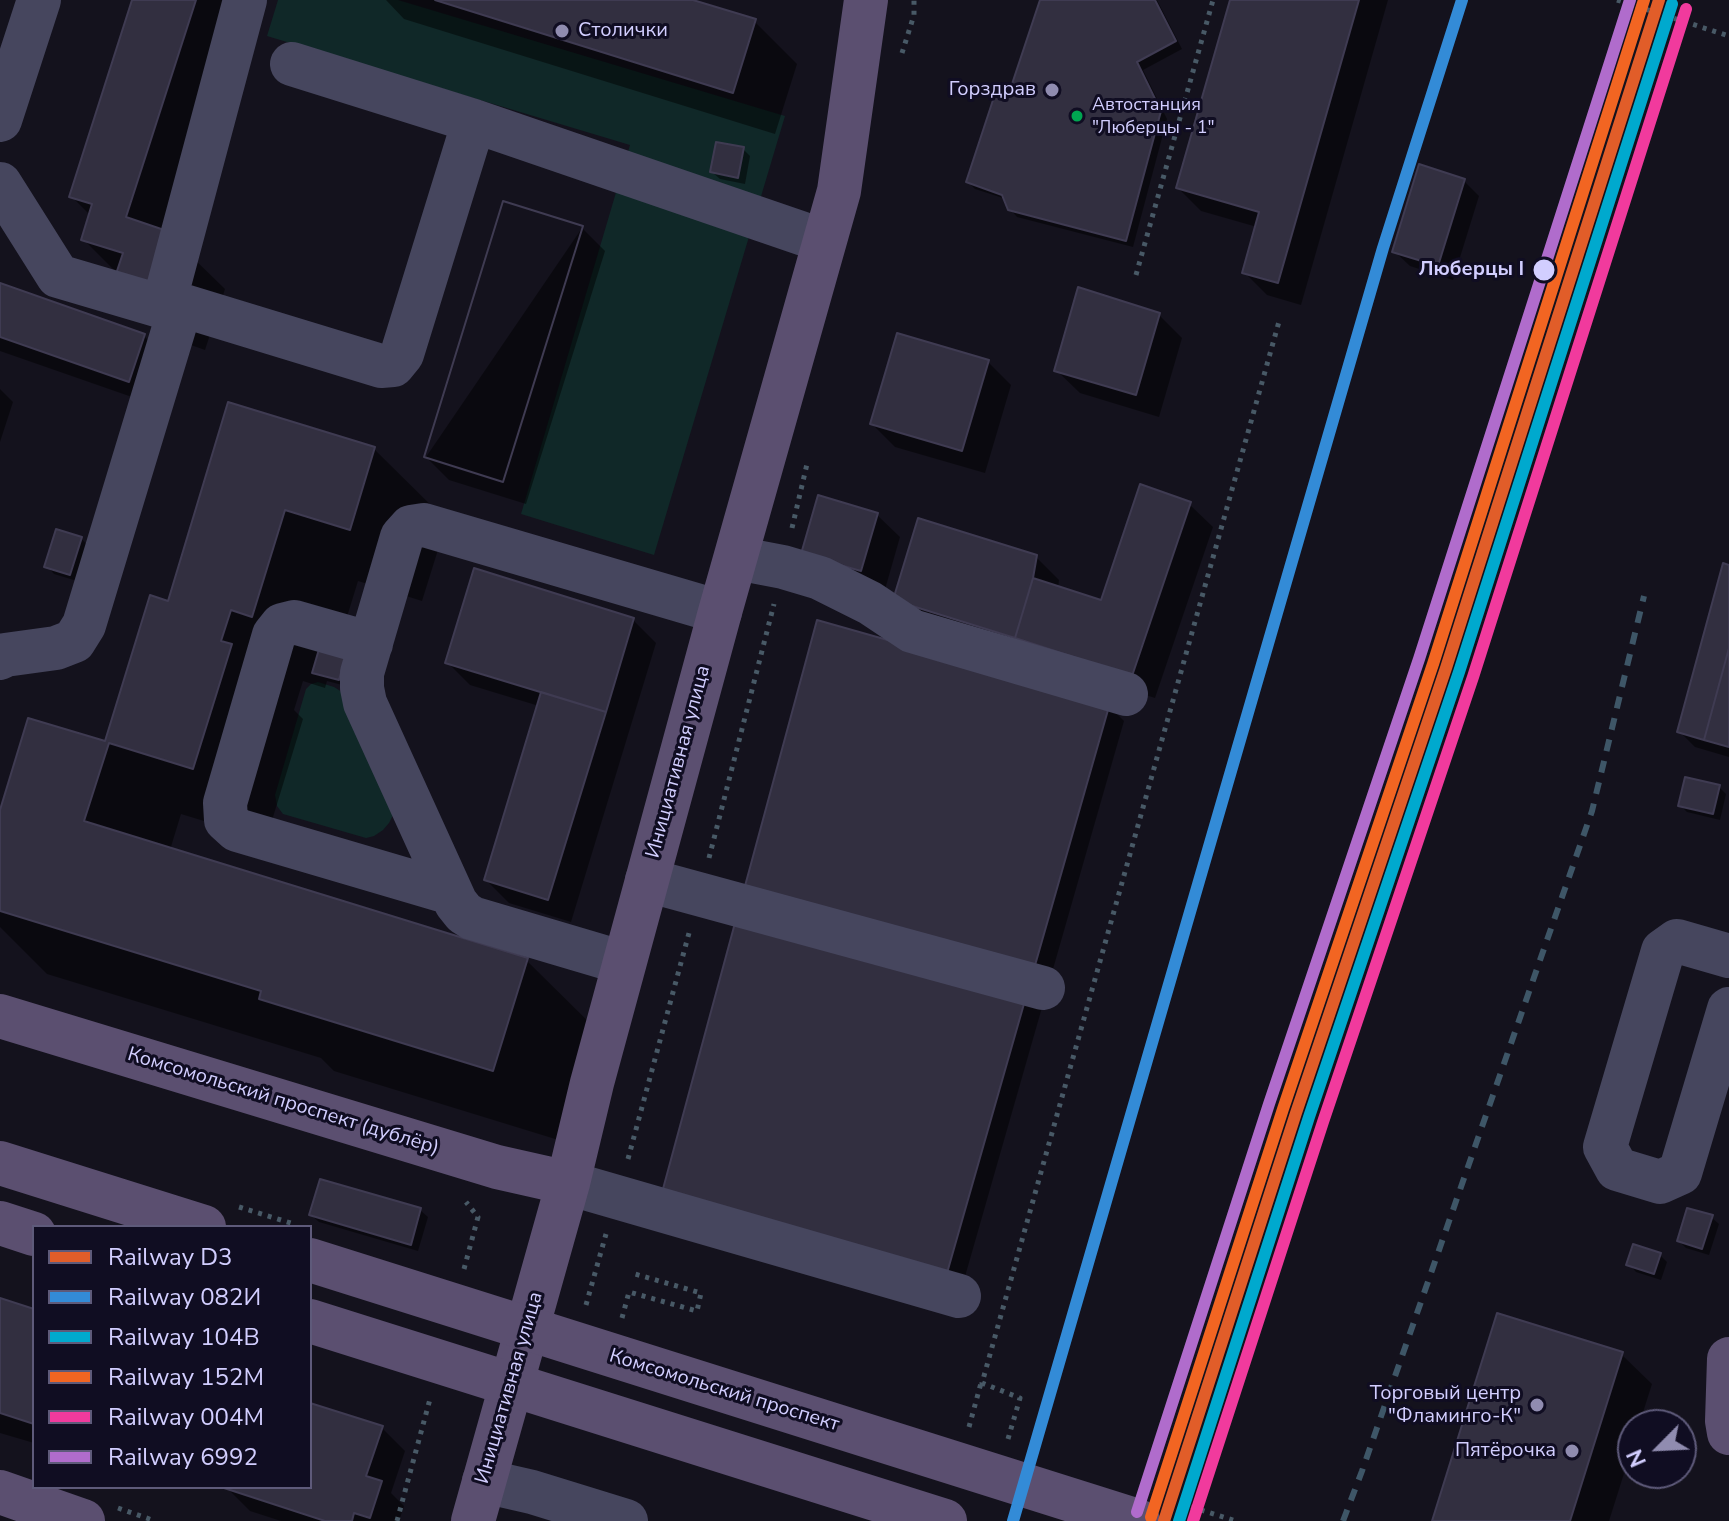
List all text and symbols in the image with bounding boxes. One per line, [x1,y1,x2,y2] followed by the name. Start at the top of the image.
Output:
[578,19,668,43] place label: Столички
[553,22,571,40] marker: Столички
[949,78,1036,102] place label: Горздрав
[1043,81,1061,99] marker: Горздрав
[1092,95,1215,138] place label: Автостанция "Люберцы - 1"
[1069,108,1085,124] marker: Автостанция "Люберцы - 1"
[1531,257,1557,283] marker: Люберцы I
[1418,258,1524,282] place label: Люберцы I
[642,663,716,861] street label: Инициативная улица
[124,1043,442,1161] street label: Комсомольский проспект (дублёр)
[32,1225,312,1489] legend
[108,1241,232,1273] text: Railway D3
[108,1281,261,1313] text: Railway 082И
[471,1289,549,1487] street label: Инициативная улица
[108,1321,260,1353] text: Railway 104В
[606,1345,842,1437] street label: Комсомольский проспект
[108,1361,264,1393] text: Railway 152М
[1370,1382,1521,1429] place label: Торговый центр "Фламинго-К"
[1528,1396,1546,1414] marker: Торговый центр "Фламинго-К"
[108,1401,264,1433] text: Railway 004М
[1617,1409,1697,1489] north arrow
[1455,1439,1556,1463] place label: Пятёрочка
[108,1441,258,1473] text: Railway 6992
[1563,1442,1581,1460] marker: Пятёрочка
[1620,1444,1654,1472] text: N

